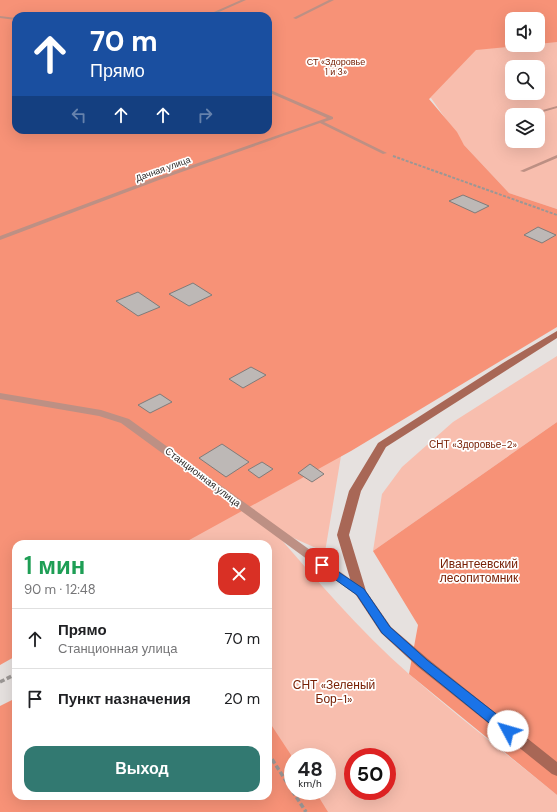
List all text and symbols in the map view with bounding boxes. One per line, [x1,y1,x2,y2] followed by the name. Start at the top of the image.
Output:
[505,12,545,148] map controls
[505,12,545,52] button: sound
[90,23,158,60] text: 70 m
[24,28,76,80] icon: ahead
[307,56,365,78] park label: СТ «Здоровье 1 и 3»
[90,59,145,83] text: Прямо
[505,60,545,100] button: search
[68,104,90,126] icon: left
[110,104,132,126] icon: ahead
[152,104,174,126] icon: ahead
[194,104,216,126] icon: right
[505,108,545,148] button: layers
[134,154,192,184] street label: Дачная улица
[429,438,518,451] park label: СНТ «Здоровье-2»
[162,444,244,510] street label: Станционная улица
[305,548,339,582] pin
[24,550,85,581] text: 1 мин
[218,553,260,595] button: close
[311,554,333,576] icon: arrive
[440,556,519,586] park label: Ивантеевский лесопитомник
[24,581,96,598] text: 90 m · 12:48
[58,620,107,640] text: Прямо
[24,628,46,650] icon: ahead
[225,629,260,649] text: 70 m
[58,640,177,657] text: Станционная улица
[293,677,375,707] park label: СНТ «Зеленый Бор-1»
[24,688,46,710] icon: arrive
[58,689,191,709] text: Пункт назначения
[224,689,260,709] text: 20 m
[487,710,529,752] position arrow
[24,746,260,792] button: Выход
[344,748,396,800] speed limit sign: 50
[297,756,323,782] text: 48
[298,777,322,790] text: km/h

